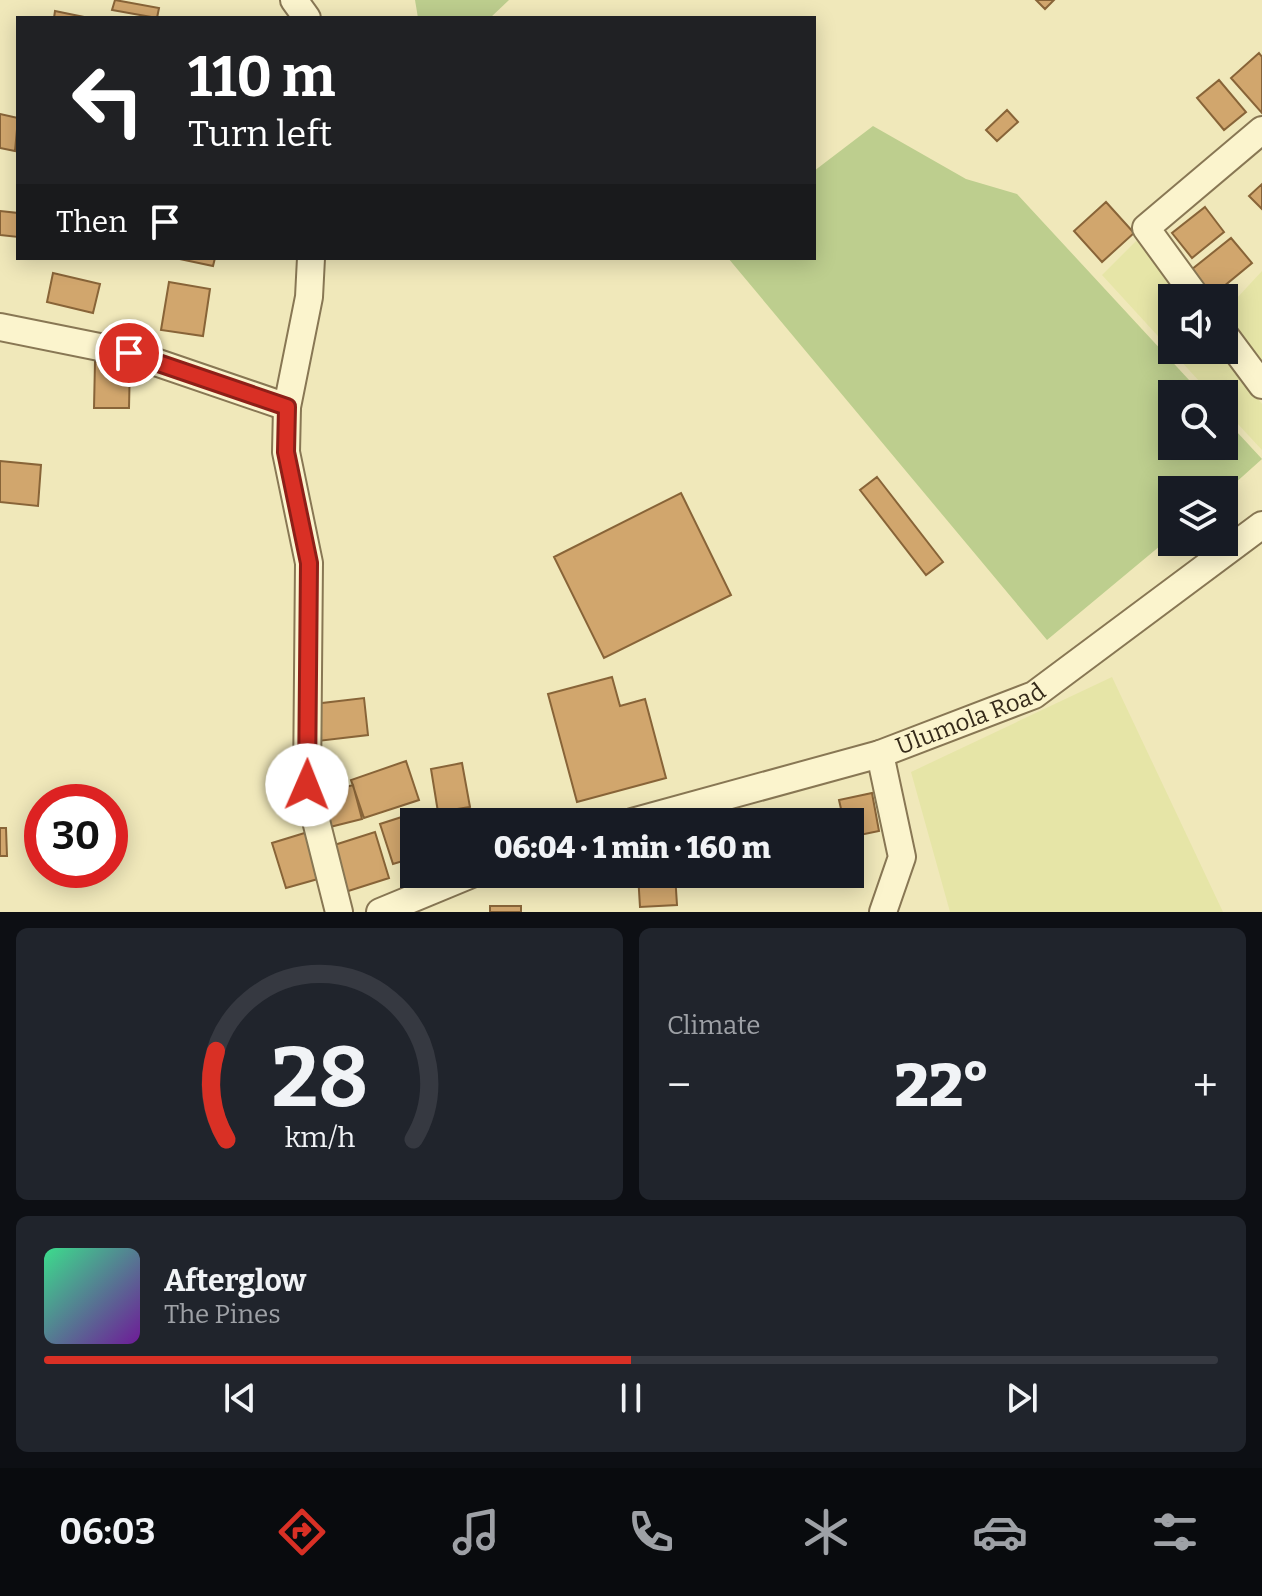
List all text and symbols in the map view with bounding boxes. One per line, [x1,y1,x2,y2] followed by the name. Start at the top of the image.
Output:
[188,44,335,111] text: 110 m
[56,48,160,152] icon: left
[188,112,332,156] text: Turn left
[143,200,187,244] icon: arrive
[56,204,127,240] text: Then
[1158,284,1238,556] map controls
[1158,284,1238,364] button: sound
[95,319,163,387] pin
[107,331,151,375] icon: arrive
[1158,380,1238,460] button: search
[1158,476,1238,556] button: layers
[892,677,1051,761] street label: Ulumola Road
[265,743,349,827] position arrow
[24,784,128,888] speed limit sign: 30
[494,830,770,866] text: 06:04 · 1 min · 160 m
[667,1010,761,1041] text: Climate
[271,1028,368,1128] text: 28
[895,1050,990,1122] text: 22°
[667,1059,691,1112] text: −
[1193,1059,1218,1112] text: +
[284,1120,355,1155] text: km/h
[164,1263,306,1299] text: Afterglow
[164,1299,281,1330] text: The Pines
[218,1376,262,1420] icon: previous
[609,1376,653,1420] icon: pause
[1000,1376,1044,1420] icon: next
[274,1504,330,1560] icon: directions
[448,1504,504,1560] icon: music
[623,1504,679,1560] icon: phone
[798,1504,854,1560] icon: climate
[972,1504,1028,1560] icon: car
[1147,1504,1203,1560] icon: filters
[59,1510,155,1554] text: 06:03

